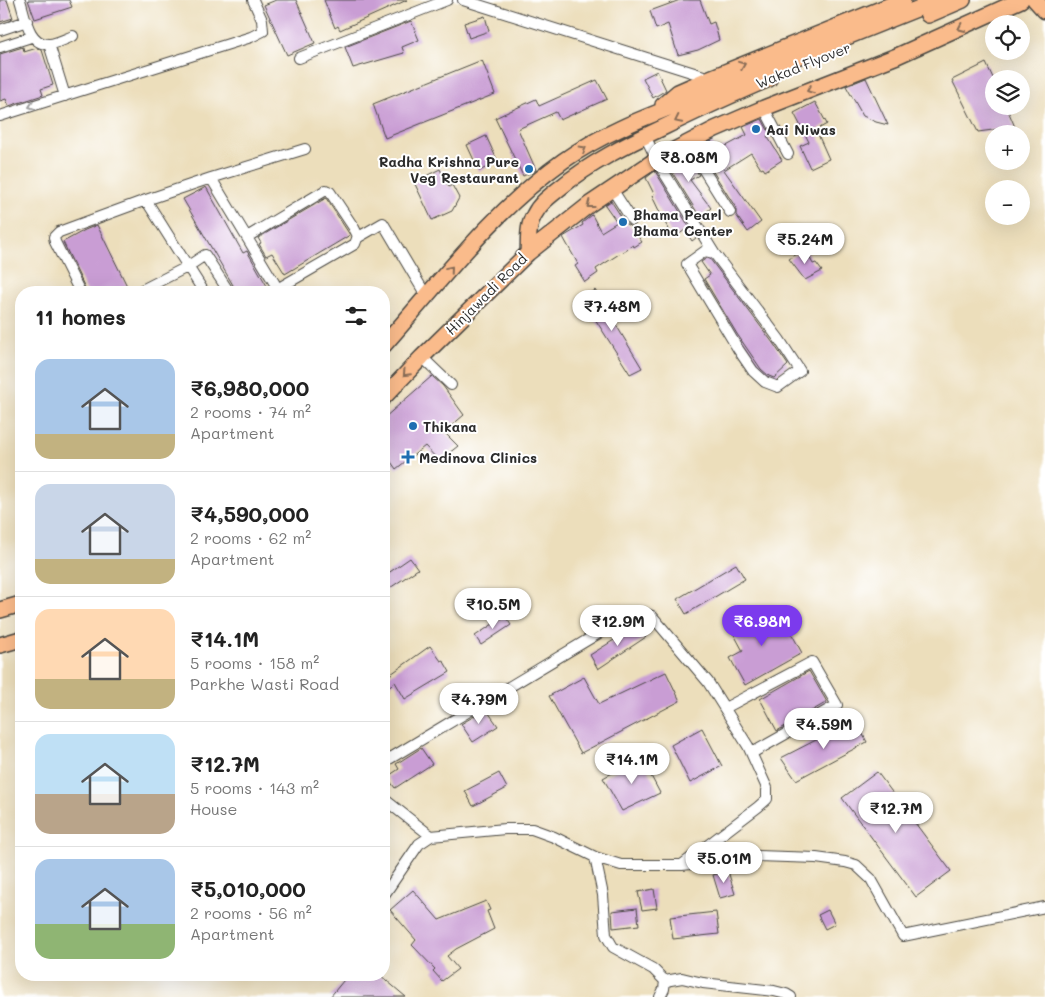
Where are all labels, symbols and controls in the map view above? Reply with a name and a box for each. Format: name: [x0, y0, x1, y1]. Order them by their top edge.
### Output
map controls: [985, 15, 1030, 225]
button: locate: [985, 15, 1030, 60]
one-way arrow: [957, 22, 966, 32]
street label: Wakad Flyover: [753, 37, 853, 93]
one-way arrow: [738, 60, 746, 70]
button: layers: [985, 70, 1030, 115]
one-way arrow: [806, 84, 815, 94]
one-way arrow: [29, 100, 37, 110]
one-way arrow: [675, 114, 684, 124]
place label: Aai Niwas: [766, 120, 836, 139]
marker: Aai Niwas: [750, 123, 762, 135]
button: +: [985, 125, 1030, 170]
pin: ₹8.08M: [648, 140, 730, 183]
one-way arrow: [578, 145, 587, 155]
text: ₹8.08M: [660, 146, 718, 167]
place label: Radha Krishna Pure Veg Restaurant: [379, 152, 519, 187]
marker: Radha Krishna Pure Veg Restaurant: [523, 163, 535, 175]
button: −: [985, 180, 1030, 225]
one-way arrow: [586, 199, 596, 208]
place label: Bhama Pearl Bhama Center: [633, 205, 733, 240]
marker: Bhama Pearl Bhama Center: [617, 216, 629, 228]
pin: ₹5.24M: [764, 222, 846, 265]
text: ₹5.24M: [777, 228, 833, 249]
street label: Hinjawadi Road: [441, 249, 531, 339]
one-way arrow: [445, 266, 453, 275]
pin: ₹7.48M: [571, 290, 653, 332]
text: ₹7.48M: [583, 295, 641, 316]
icon: filters: [342, 302, 370, 330]
text: 11 homes: [35, 303, 126, 330]
one-way arrow: [403, 367, 412, 376]
text: ₹6,980,000: [190, 374, 309, 401]
icon: home: [75, 379, 135, 439]
text: 2 rooms · 74 m²: [190, 401, 311, 422]
place label: Thikana: [423, 417, 477, 436]
marker: Thikana: [407, 420, 419, 432]
text: Apartment: [190, 422, 275, 443]
place label: Medinova Clinics: [419, 448, 537, 467]
marker: Medinova Clinics: [401, 450, 415, 464]
text: ₹4,590,000: [190, 500, 309, 527]
icon: home: [75, 504, 135, 564]
text: 2 rooms · 62 m²: [190, 527, 311, 548]
text: Apartment: [190, 548, 275, 569]
pin: ₹10.5M: [452, 588, 534, 630]
text: ₹10.5M: [465, 593, 521, 614]
pin: ₹12.9M: [577, 604, 659, 647]
pin: ₹6.98M: [721, 604, 803, 647]
text: ₹12.9M: [591, 610, 645, 631]
text: ₹6.98M: [733, 610, 791, 631]
text: ₹14.1M: [190, 625, 259, 652]
icon: home: [75, 629, 135, 689]
text: 5 rooms · 158 m²: [190, 652, 319, 673]
text: Parkhe Wasti Road: [190, 673, 339, 694]
pin: ₹4.79M: [438, 682, 520, 725]
text: ₹4.79M: [450, 688, 508, 709]
pin: ₹4.59M: [783, 708, 865, 750]
text: ₹4.59M: [795, 713, 853, 734]
pin: ₹14.1M: [591, 742, 673, 785]
text: ₹14.1M: [606, 748, 658, 769]
text: ₹12.7M: [190, 750, 260, 777]
icon: home: [75, 754, 135, 814]
text: 5 rooms · 143 m²: [190, 777, 319, 798]
pin: ₹12.7M: [855, 792, 937, 834]
text: ₹12.7M: [869, 797, 923, 818]
text: House: [190, 798, 237, 819]
pin: ₹5.01M: [683, 842, 765, 884]
text: ₹5.01M: [696, 847, 752, 868]
text: ₹5,010,000: [190, 875, 306, 902]
icon: home: [75, 879, 135, 939]
text: 2 rooms · 56 m²: [190, 902, 312, 923]
text: Apartment: [190, 923, 275, 944]

